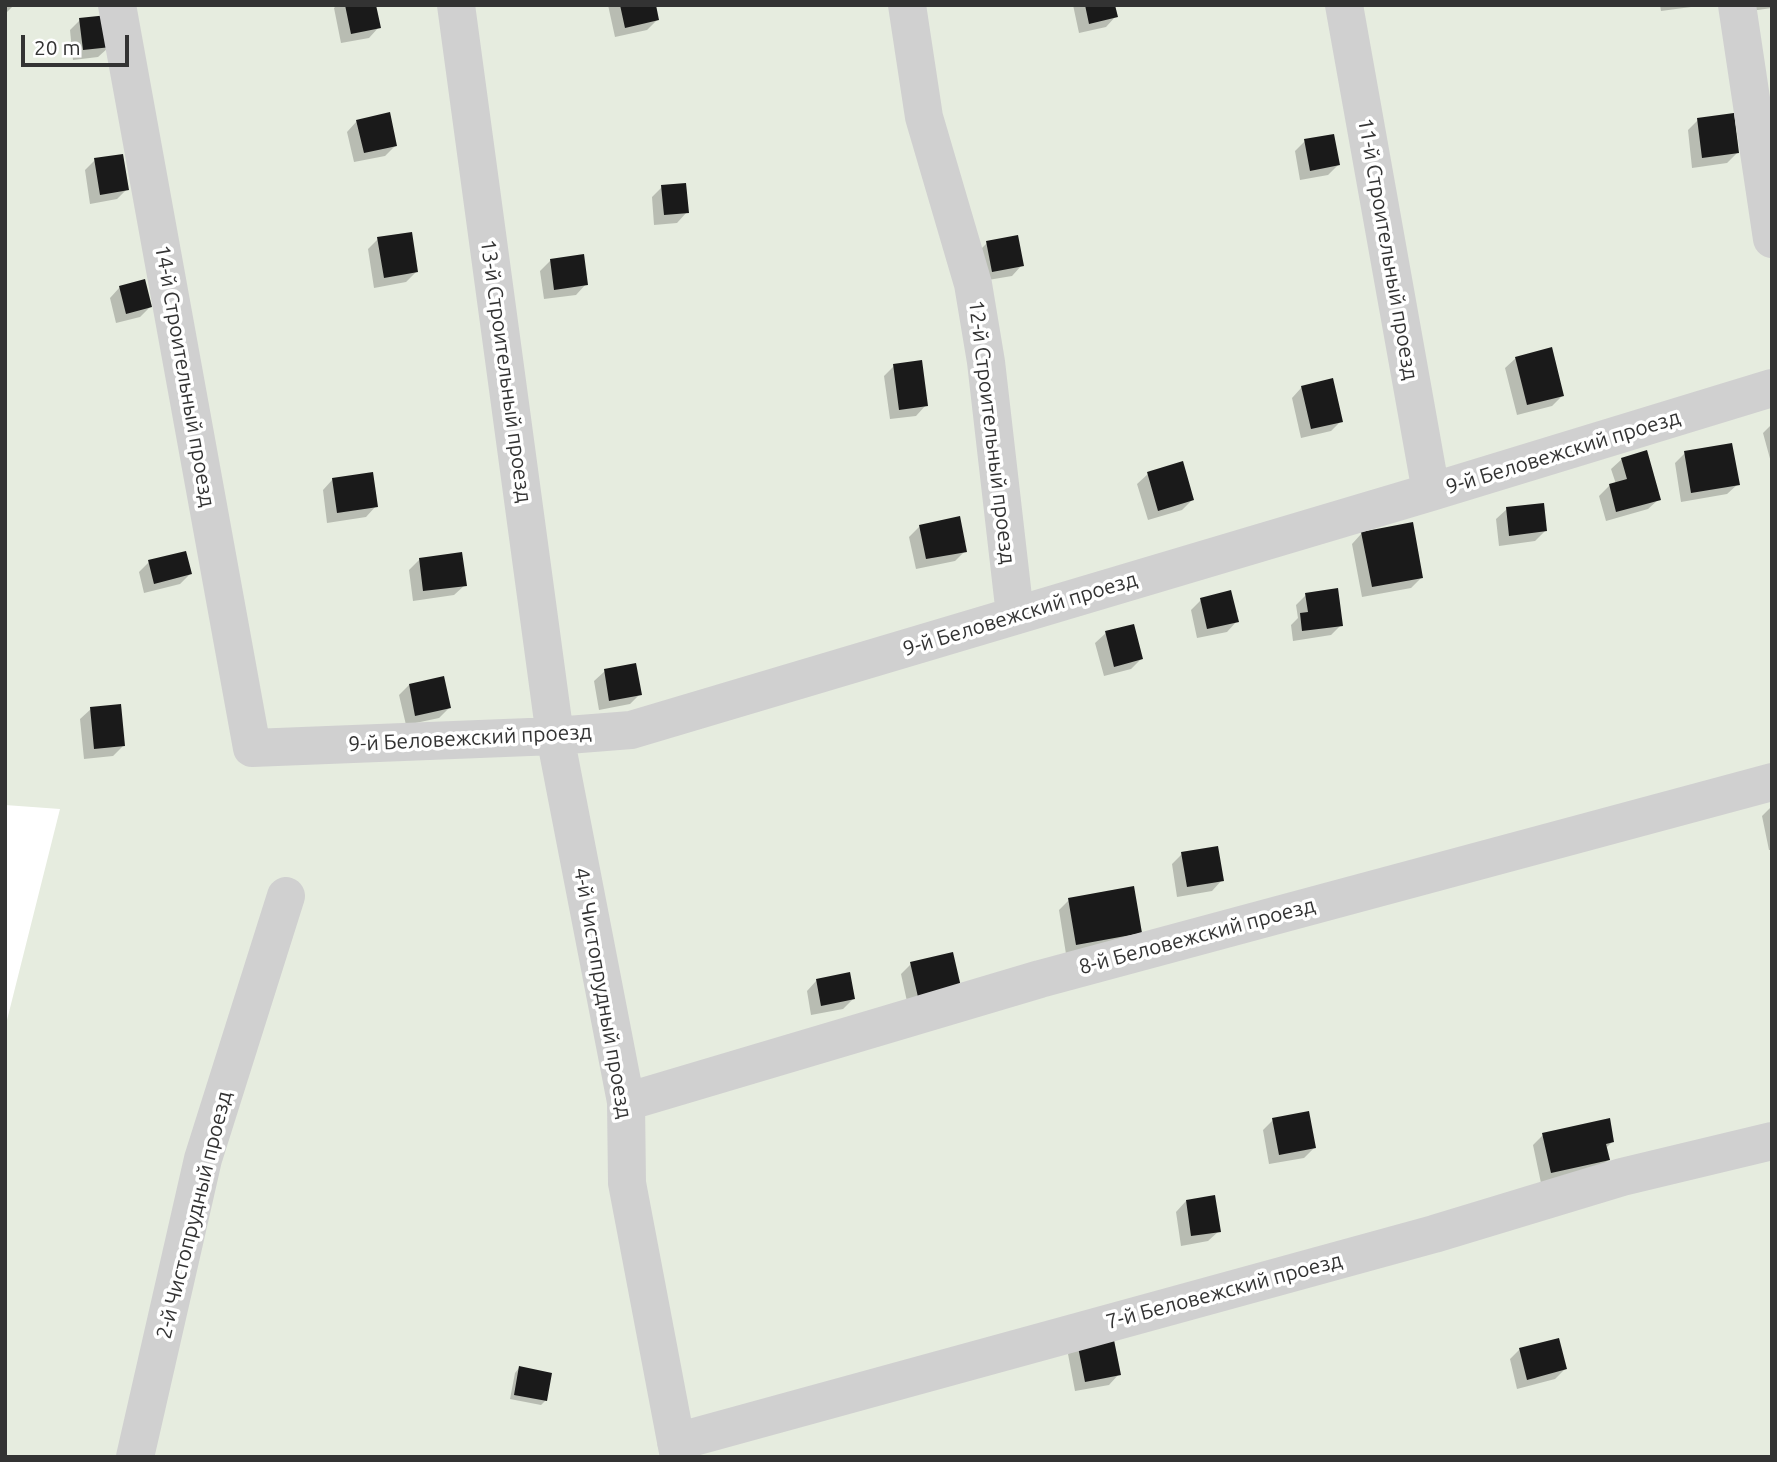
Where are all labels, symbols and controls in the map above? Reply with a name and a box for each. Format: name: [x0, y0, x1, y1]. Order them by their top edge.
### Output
scale bar: [24, 21, 133, 65]
text: 20 m: [34, 35, 81, 59]
street label: 11-й Строительный проезд: [1353, 116, 1423, 382]
street label: 13-й Строительный проезд: [475, 238, 537, 504]
street label: 14-й Строительный проезд: [150, 243, 220, 509]
street label: 12-й Строительный проезд: [963, 299, 1021, 565]
street label: 9-й Беловежский проезд: [1443, 404, 1683, 500]
street label: 9-й Беловежский проезд: [900, 566, 1140, 662]
street label: 9-й Беловежский проезд: [348, 719, 592, 757]
street label: 4-й Чистопрудный проезд: [569, 866, 637, 1120]
street label: 8-й Беловежский проезд: [1076, 892, 1318, 980]
street label: 2-й Чистопрудный проезд: [151, 1089, 237, 1341]
street label: 7-й Беловежский проезд: [1103, 1247, 1345, 1335]

